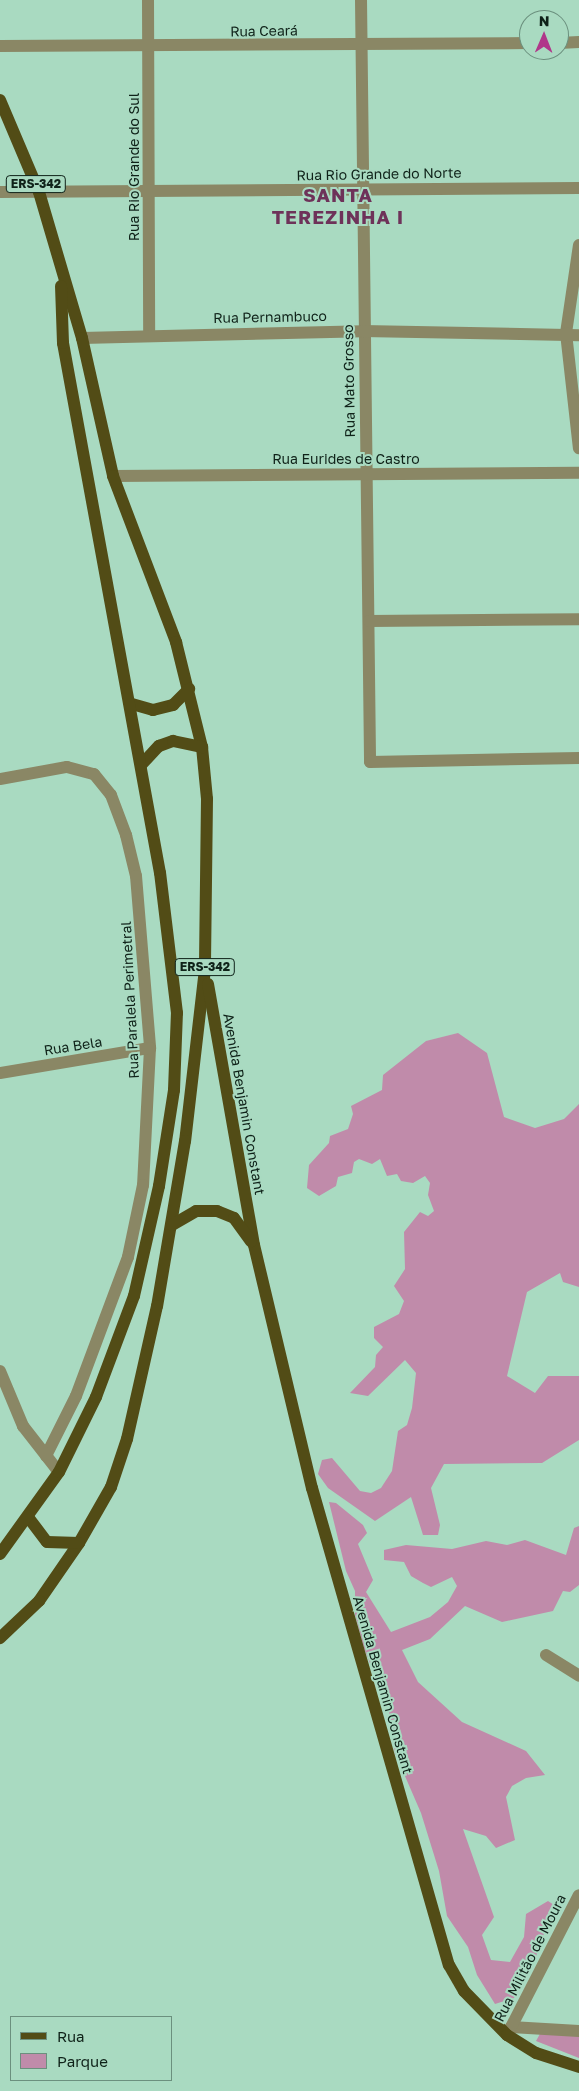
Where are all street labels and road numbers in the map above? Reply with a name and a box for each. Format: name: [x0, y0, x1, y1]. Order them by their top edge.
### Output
street label: Rua Ceará: [230, 22, 298, 40]
street label: Rua Rio Grande do Sul: [126, 93, 142, 241]
street label: Rua Rio Grande do Norte: [296, 164, 462, 184]
road number: ERS-342: [5, 174, 67, 193]
street label: Rua Pernambuco: [213, 308, 327, 326]
street label: Rua Mato Grosso: [340, 324, 358, 438]
street label: Rua Eurides de Castro: [272, 451, 420, 467]
street label: Rua Paralela Perimetral: [117, 921, 143, 1079]
road number: ERS-342: [174, 958, 236, 976]
street label: Avenida Benjamin Constant: [220, 1012, 268, 1196]
street label: Rua Bela: [43, 1033, 103, 1059]
street label: Avenida Benjamin Constant: [350, 1594, 416, 1776]
street label: Rua Militão de Moura: [491, 1891, 569, 2025]

